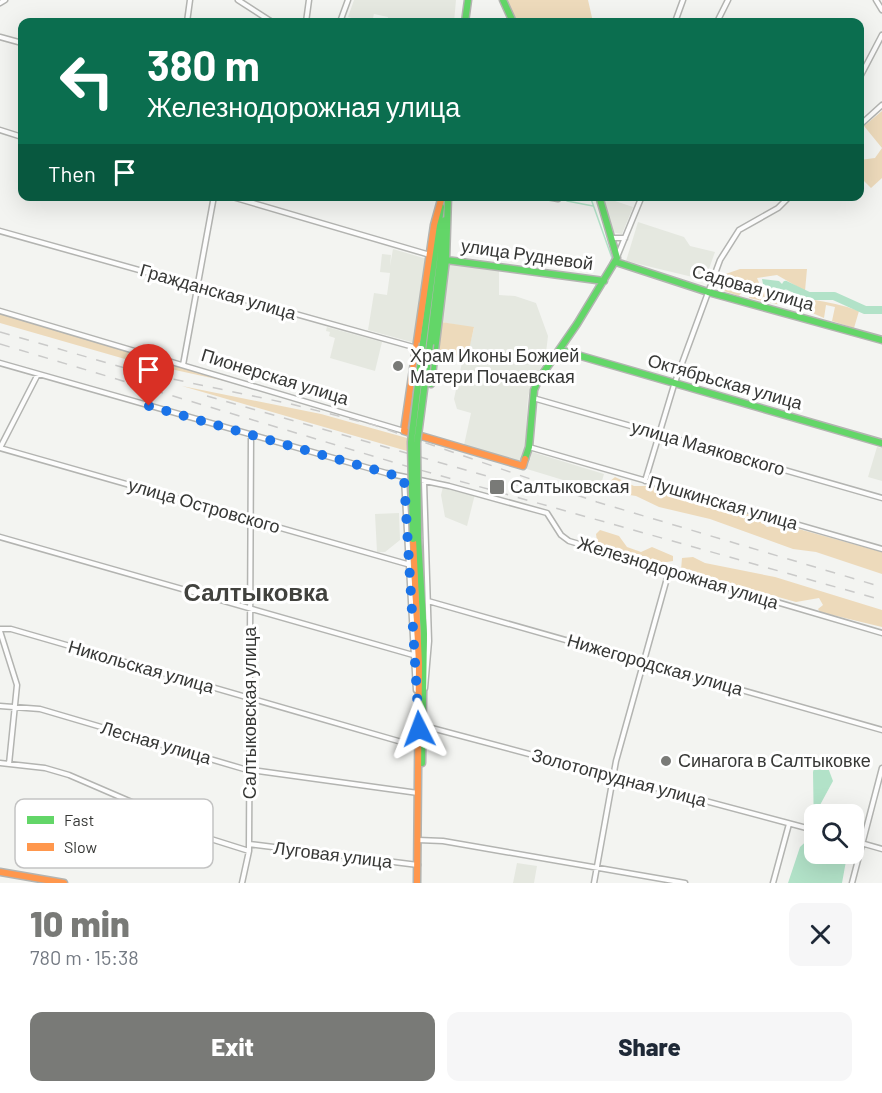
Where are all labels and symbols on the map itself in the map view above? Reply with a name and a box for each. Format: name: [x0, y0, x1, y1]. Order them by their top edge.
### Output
street label: улица Рудневой: [460, 234, 595, 274]
street label: Гражданская улица: [138, 258, 300, 324]
street label: Садовая улица: [690, 259, 818, 315]
street label: Пионерская улица: [199, 343, 353, 409]
pin: [123, 344, 174, 406]
place label: Храм Иконы Божией Матери Почаевская: [410, 344, 579, 387]
street label: Октябрьская улица: [645, 348, 806, 414]
marker: Храм Иконы Божией Матери Почаевская: [391, 359, 405, 373]
street label: улица Маяковского: [629, 415, 788, 479]
street label: Пушкинская улица: [646, 470, 801, 534]
street label: улица Островского: [126, 473, 283, 537]
place label: Салтыковская: [510, 475, 629, 497]
marker: Салтыковская: [488, 478, 506, 496]
street label: Железнодорожная улица: [575, 531, 782, 613]
district label: Салтыковка: [184, 577, 329, 606]
street label: Салтыковская улица: [238, 626, 260, 799]
street label: Нижегородская улица: [565, 628, 747, 700]
street label: Никольская улица: [66, 635, 218, 698]
position arrow: [387, 697, 451, 761]
street label: Лесная улица: [99, 716, 215, 769]
street label: Золотопрудная улица: [529, 743, 710, 811]
place label: Синагога в Салтыковке: [678, 749, 871, 771]
marker: Синагога в Салтыковке: [659, 754, 673, 768]
legend: [15, 799, 213, 868]
text: Fast: [64, 810, 94, 829]
street label: Луговая улица: [273, 836, 395, 872]
text: Slow: [64, 837, 97, 856]

